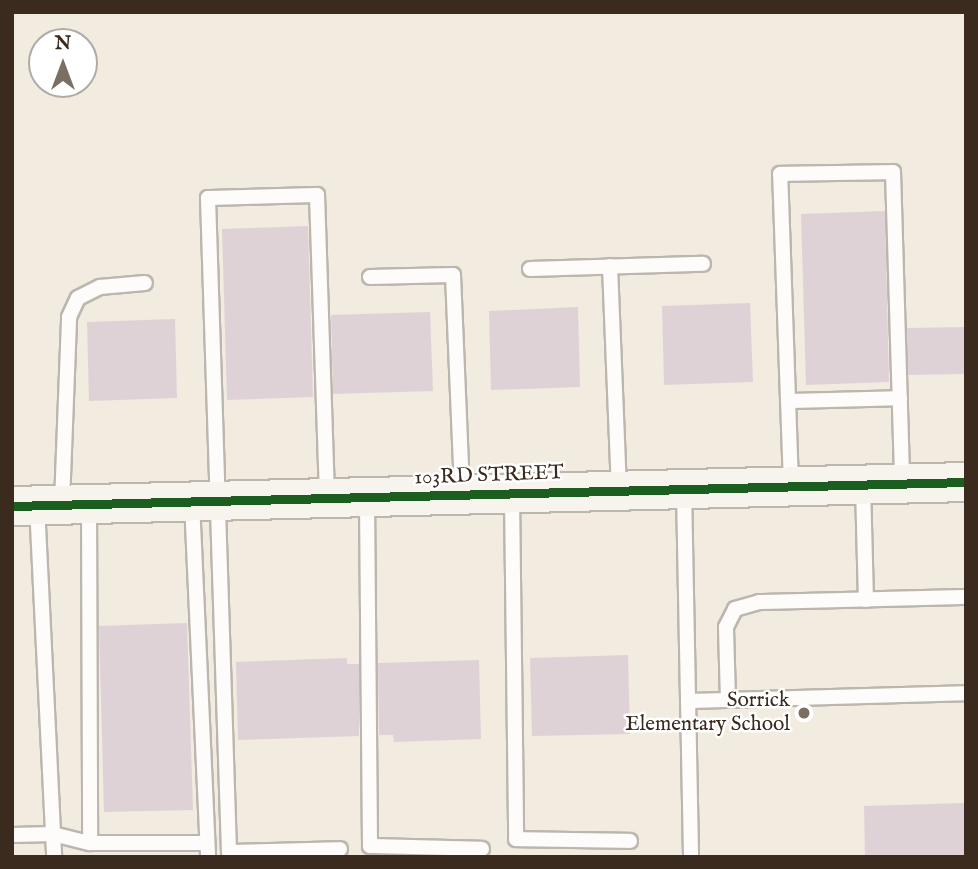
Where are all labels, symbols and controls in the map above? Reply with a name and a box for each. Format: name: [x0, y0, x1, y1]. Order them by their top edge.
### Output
north arrow: [28, 28, 98, 98]
text: N: [55, 32, 71, 56]
street label: 103RD STREET: [414, 461, 564, 491]
place label: Sorrick Elementary School: [625, 688, 790, 738]
marker: Sorrick Elementary School: [796, 705, 812, 721]

